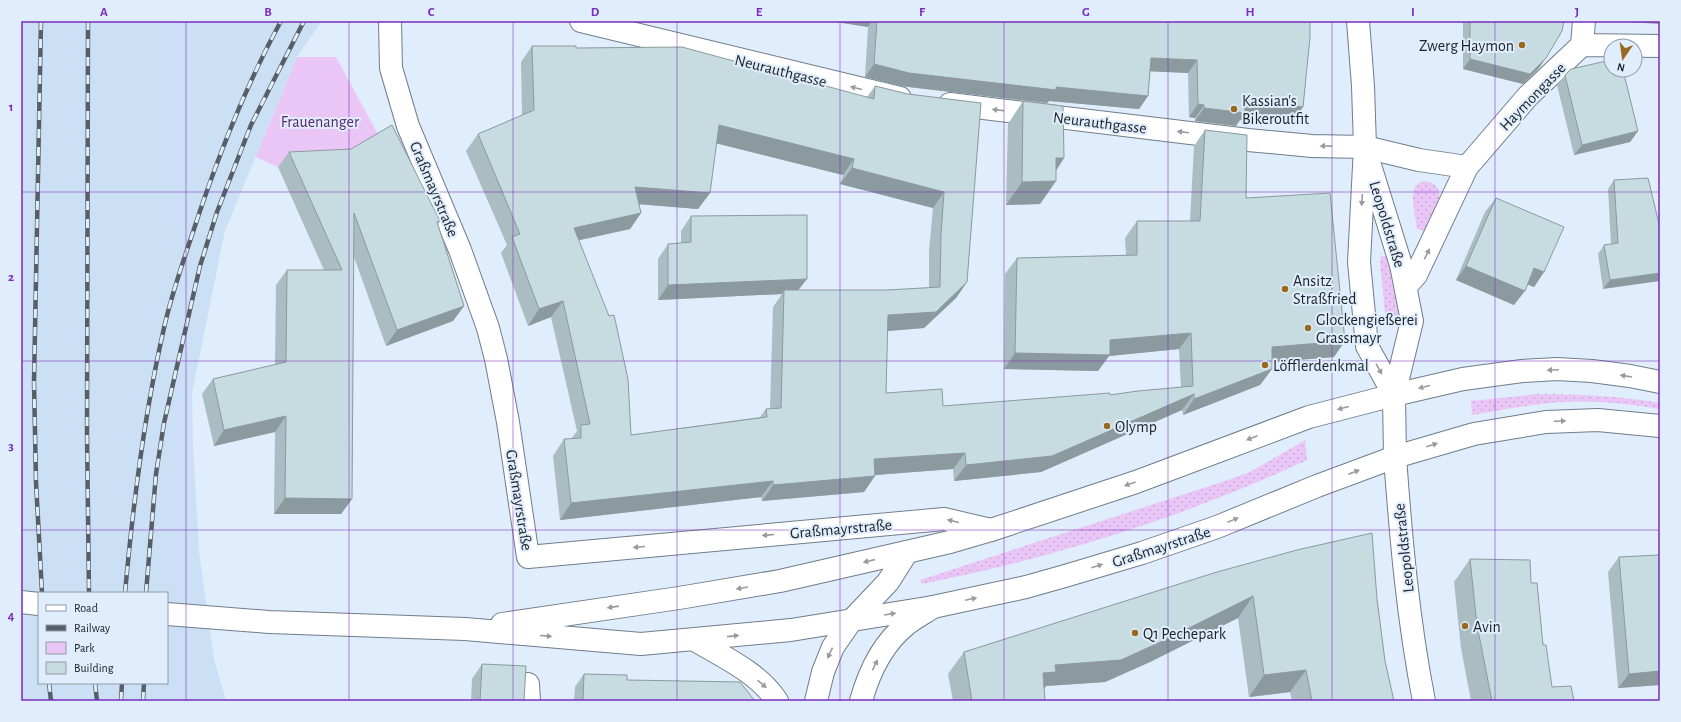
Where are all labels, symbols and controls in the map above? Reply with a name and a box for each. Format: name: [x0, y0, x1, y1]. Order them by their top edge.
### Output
text: A: [100, 6, 108, 19]
text: B: [264, 6, 272, 19]
text: C: [428, 6, 435, 19]
text: D: [591, 6, 600, 19]
text: E: [756, 6, 763, 19]
text: F: [919, 6, 926, 19]
text: G: [1082, 6, 1090, 19]
text: H: [1245, 6, 1255, 19]
text: I: [1411, 6, 1415, 19]
text: J: [1575, 6, 1579, 19]
place label: Zwerg Haymon: [1419, 38, 1514, 55]
north arrow: [1603, 38, 1643, 78]
marker: Zwerg Haymon: [1517, 40, 1527, 50]
street label: Neurauthgasse: [733, 52, 828, 90]
street label: Haymongasse: [1497, 60, 1570, 134]
text: N: [1616, 61, 1626, 73]
one-way arrow: [850, 84, 862, 90]
place label: Kassian's Bikeroutfit: [1242, 93, 1309, 127]
text: 1: [9, 101, 13, 114]
marker: Kassian's Bikeroutfit: [1229, 104, 1239, 114]
one-way arrow: [992, 107, 1004, 113]
street label: Neurauthgasse: [1052, 109, 1148, 137]
park label: Frauenanger: [281, 114, 360, 130]
one-way arrow: [1176, 129, 1189, 135]
street label: Graßmayrstraße: [406, 139, 461, 240]
one-way arrow: [1320, 143, 1332, 150]
street label: Leopoldstraße: [1366, 179, 1408, 269]
one-way arrow: [1359, 194, 1365, 207]
one-way arrow: [1424, 248, 1430, 260]
text: 2: [8, 271, 14, 284]
place label: Ansitz Straßfried: [1293, 273, 1356, 307]
marker: Ansitz Straßfried: [1280, 284, 1290, 294]
place label: Glockengießerei Grassmayr: [1316, 312, 1418, 347]
marker: Glockengießerei Grassmayr: [1303, 323, 1313, 333]
place label: Löfflerdenkmal: [1273, 358, 1369, 374]
marker: Löfflerdenkmal: [1260, 360, 1270, 370]
one-way arrow: [1376, 363, 1383, 374]
one-way arrow: [1546, 367, 1559, 373]
one-way arrow: [1620, 373, 1632, 379]
one-way arrow: [1418, 385, 1430, 391]
one-way arrow: [1337, 405, 1349, 411]
one-way arrow: [1554, 418, 1567, 424]
place label: Olymp: [1115, 419, 1157, 436]
marker: Olymp: [1102, 421, 1112, 431]
one-way arrow: [1245, 436, 1257, 442]
text: 3: [8, 440, 14, 453]
one-way arrow: [1427, 442, 1439, 448]
street label: Graßmayrstraße: [502, 448, 535, 552]
one-way arrow: [1348, 469, 1360, 475]
one-way arrow: [1124, 481, 1136, 487]
street label: Leopoldstraße: [1391, 503, 1417, 593]
street label: Graßmayrstraße: [789, 517, 893, 542]
one-way arrow: [1228, 517, 1240, 523]
one-way arrow: [947, 518, 960, 524]
street label: Graßmayrstraße: [1110, 524, 1213, 571]
one-way arrow: [762, 531, 774, 538]
one-way arrow: [633, 544, 645, 550]
one-way arrow: [863, 558, 875, 564]
one-way arrow: [1091, 563, 1103, 569]
one-way arrow: [736, 585, 748, 591]
legend: [38, 592, 168, 684]
one-way arrow: [965, 596, 977, 602]
text: Road: [74, 602, 98, 614]
one-way arrow: [607, 604, 619, 610]
text: 4: [8, 610, 15, 623]
one-way arrow: [883, 611, 896, 617]
place label: Avin: [1473, 619, 1501, 635]
marker: Avin: [1460, 621, 1470, 631]
text: Railway: [74, 622, 110, 635]
place label: Q1 Pechepark: [1143, 626, 1227, 643]
marker: Q1 Pechepark: [1130, 628, 1140, 638]
one-way arrow: [540, 632, 552, 639]
one-way arrow: [727, 633, 739, 639]
text: Park: [74, 642, 95, 654]
one-way arrow: [827, 648, 833, 659]
one-way arrow: [872, 659, 878, 670]
text: Building: [74, 662, 114, 674]
one-way arrow: [757, 679, 768, 688]

